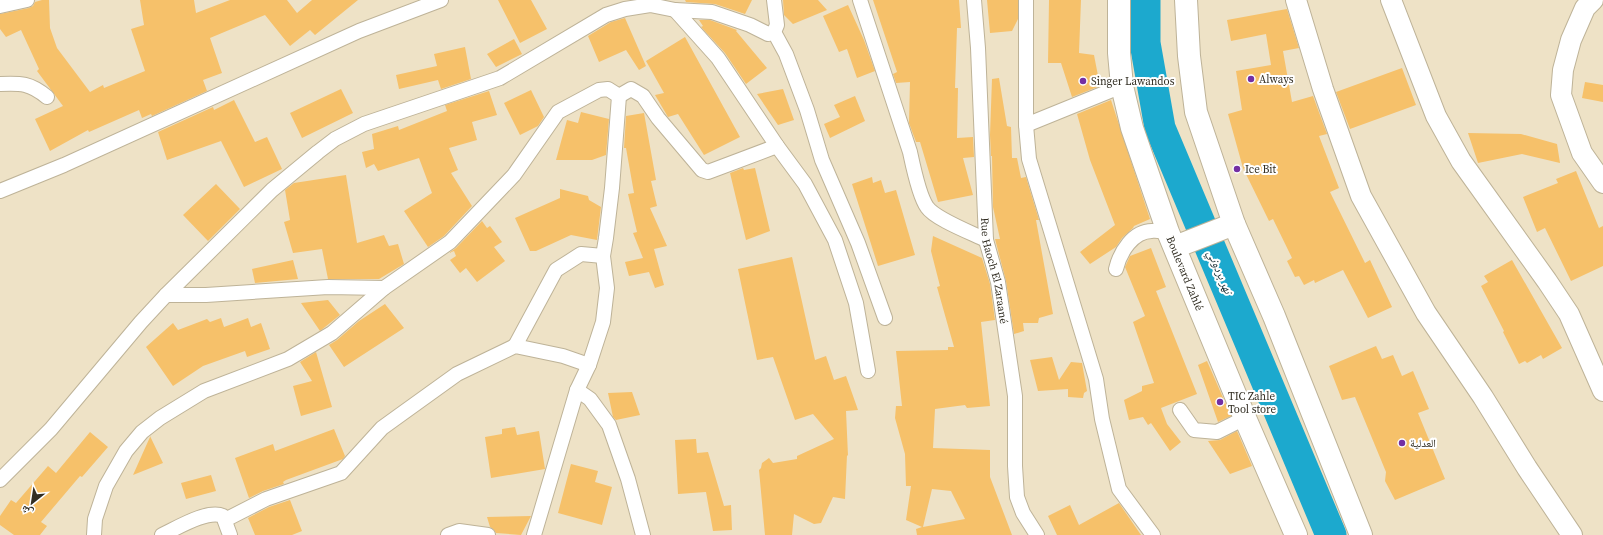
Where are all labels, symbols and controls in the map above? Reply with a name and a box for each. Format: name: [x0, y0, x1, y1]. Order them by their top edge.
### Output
place label: Always: [1259, 72, 1294, 87]
place label: Singer Lawandos: [1091, 74, 1175, 89]
marker: Always: [1246, 74, 1256, 84]
marker: Singer Lawandos: [1078, 76, 1088, 86]
place label: Ice Bit: [1245, 162, 1277, 177]
marker: Ice Bit: [1232, 164, 1242, 174]
street label: Rue Haoch El Zaraané: [978, 217, 1012, 325]
street label: Boulevard Zahlé: [1163, 234, 1207, 313]
water label: نهر بردوني: [1202, 248, 1237, 299]
place label: TIC Zahle Tool store: [1228, 389, 1277, 417]
marker: TIC Zahle Tool store: [1215, 397, 1225, 407]
place label: العدلية: [1410, 436, 1436, 451]
marker: العدلية: [1397, 438, 1407, 448]
north arrow: [12, 483, 52, 523]
text: ش: [18, 502, 36, 521]

